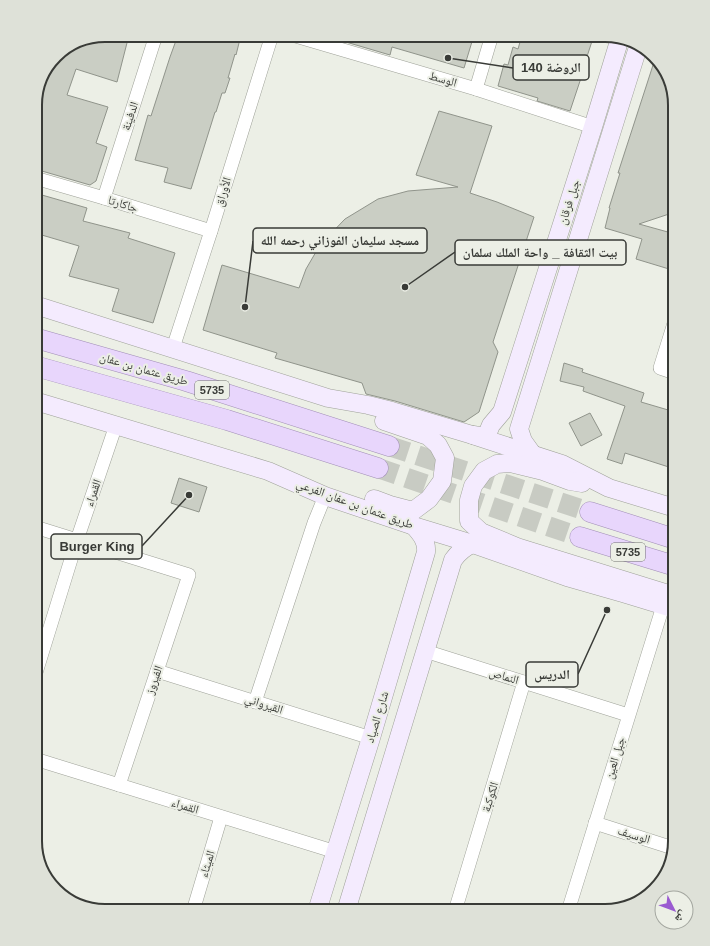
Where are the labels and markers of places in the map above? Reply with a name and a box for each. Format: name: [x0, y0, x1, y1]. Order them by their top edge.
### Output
callout: الروضة 140: [513, 55, 589, 80]
callout: مسجد سليمان الفوزاني رحمه الله: [253, 228, 427, 253]
callout: بيت الثقافة _ واحة الملك سلمان: [455, 240, 626, 265]
callout: Burger King: [51, 534, 142, 559]
callout: الدريس: [526, 662, 578, 687]

